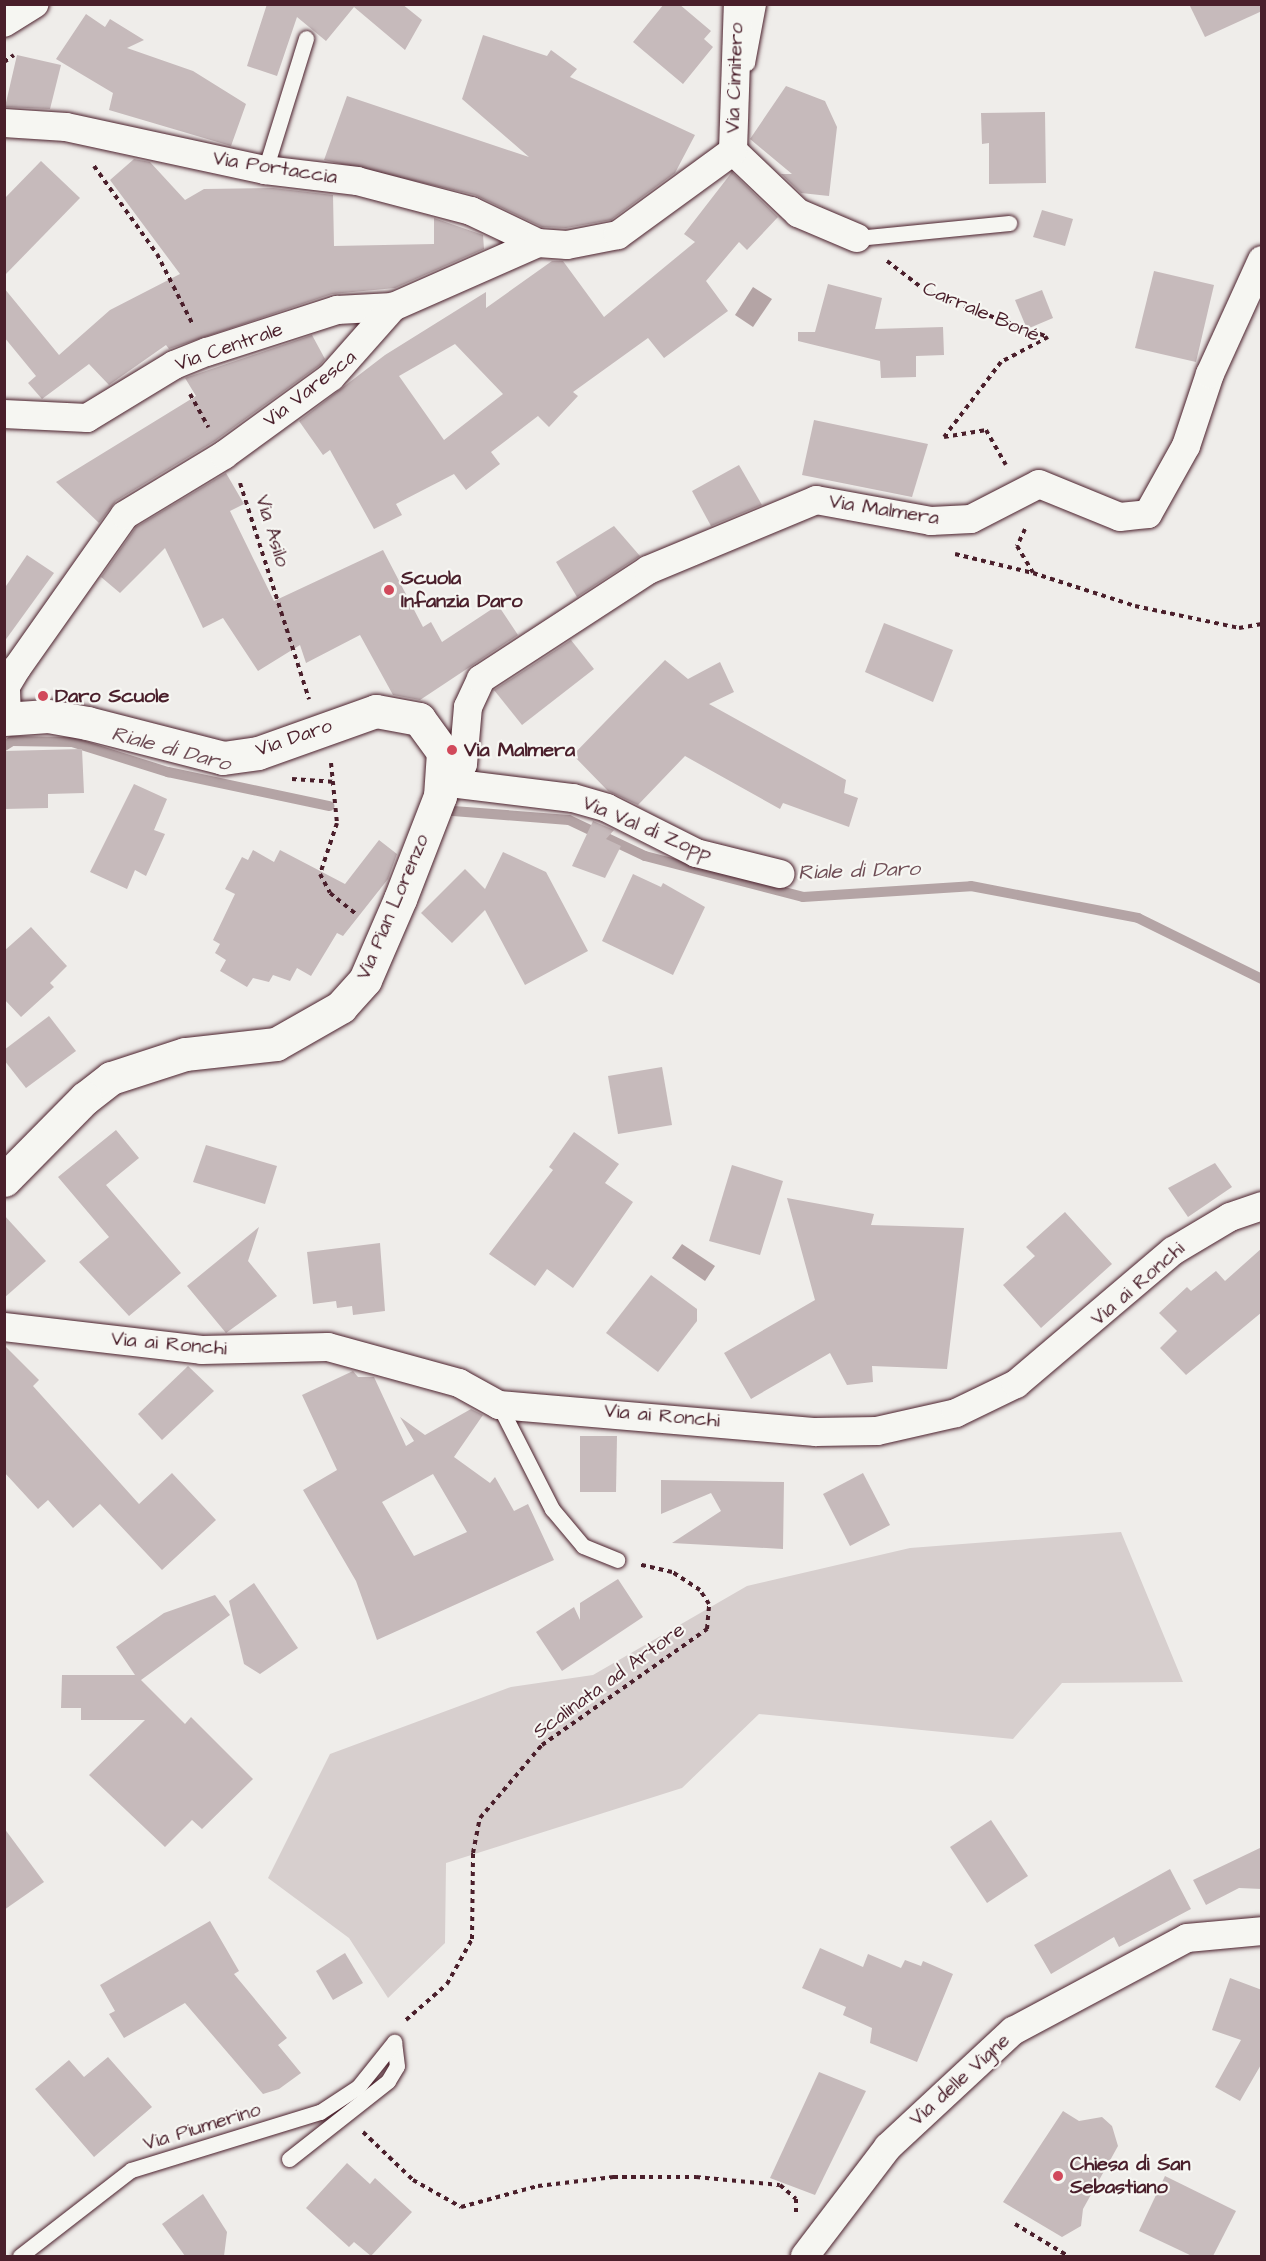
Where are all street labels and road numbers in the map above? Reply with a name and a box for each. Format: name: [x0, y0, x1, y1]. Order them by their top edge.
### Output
street label: Via Cimitero: [721, 22, 749, 134]
street label: Via Portaccia: [211, 146, 339, 190]
street label: Carrale Boné: [919, 277, 1043, 347]
street label: Via Centrale: [172, 317, 286, 377]
street label: Via Varesca: [259, 345, 361, 433]
street label: Via Malmera: [827, 489, 941, 531]
street label: Via Asilo: [250, 492, 294, 570]
street label: Via Daro: [253, 714, 335, 762]
street label: Via Val di Zopp: [579, 791, 715, 867]
street label: Via Pian Lorenzo: [352, 831, 434, 983]
street label: Via ai Ronchi: [1086, 1237, 1190, 1331]
street label: Via ai Ronchi: [110, 1327, 228, 1361]
street label: Via ai Ronchi: [603, 1399, 721, 1433]
street label: Scalinata ad Artore: [528, 1618, 690, 1744]
street label: Via delle Vigne: [905, 2029, 1015, 2131]
street label: Via Piumerino: [140, 2098, 264, 2156]

